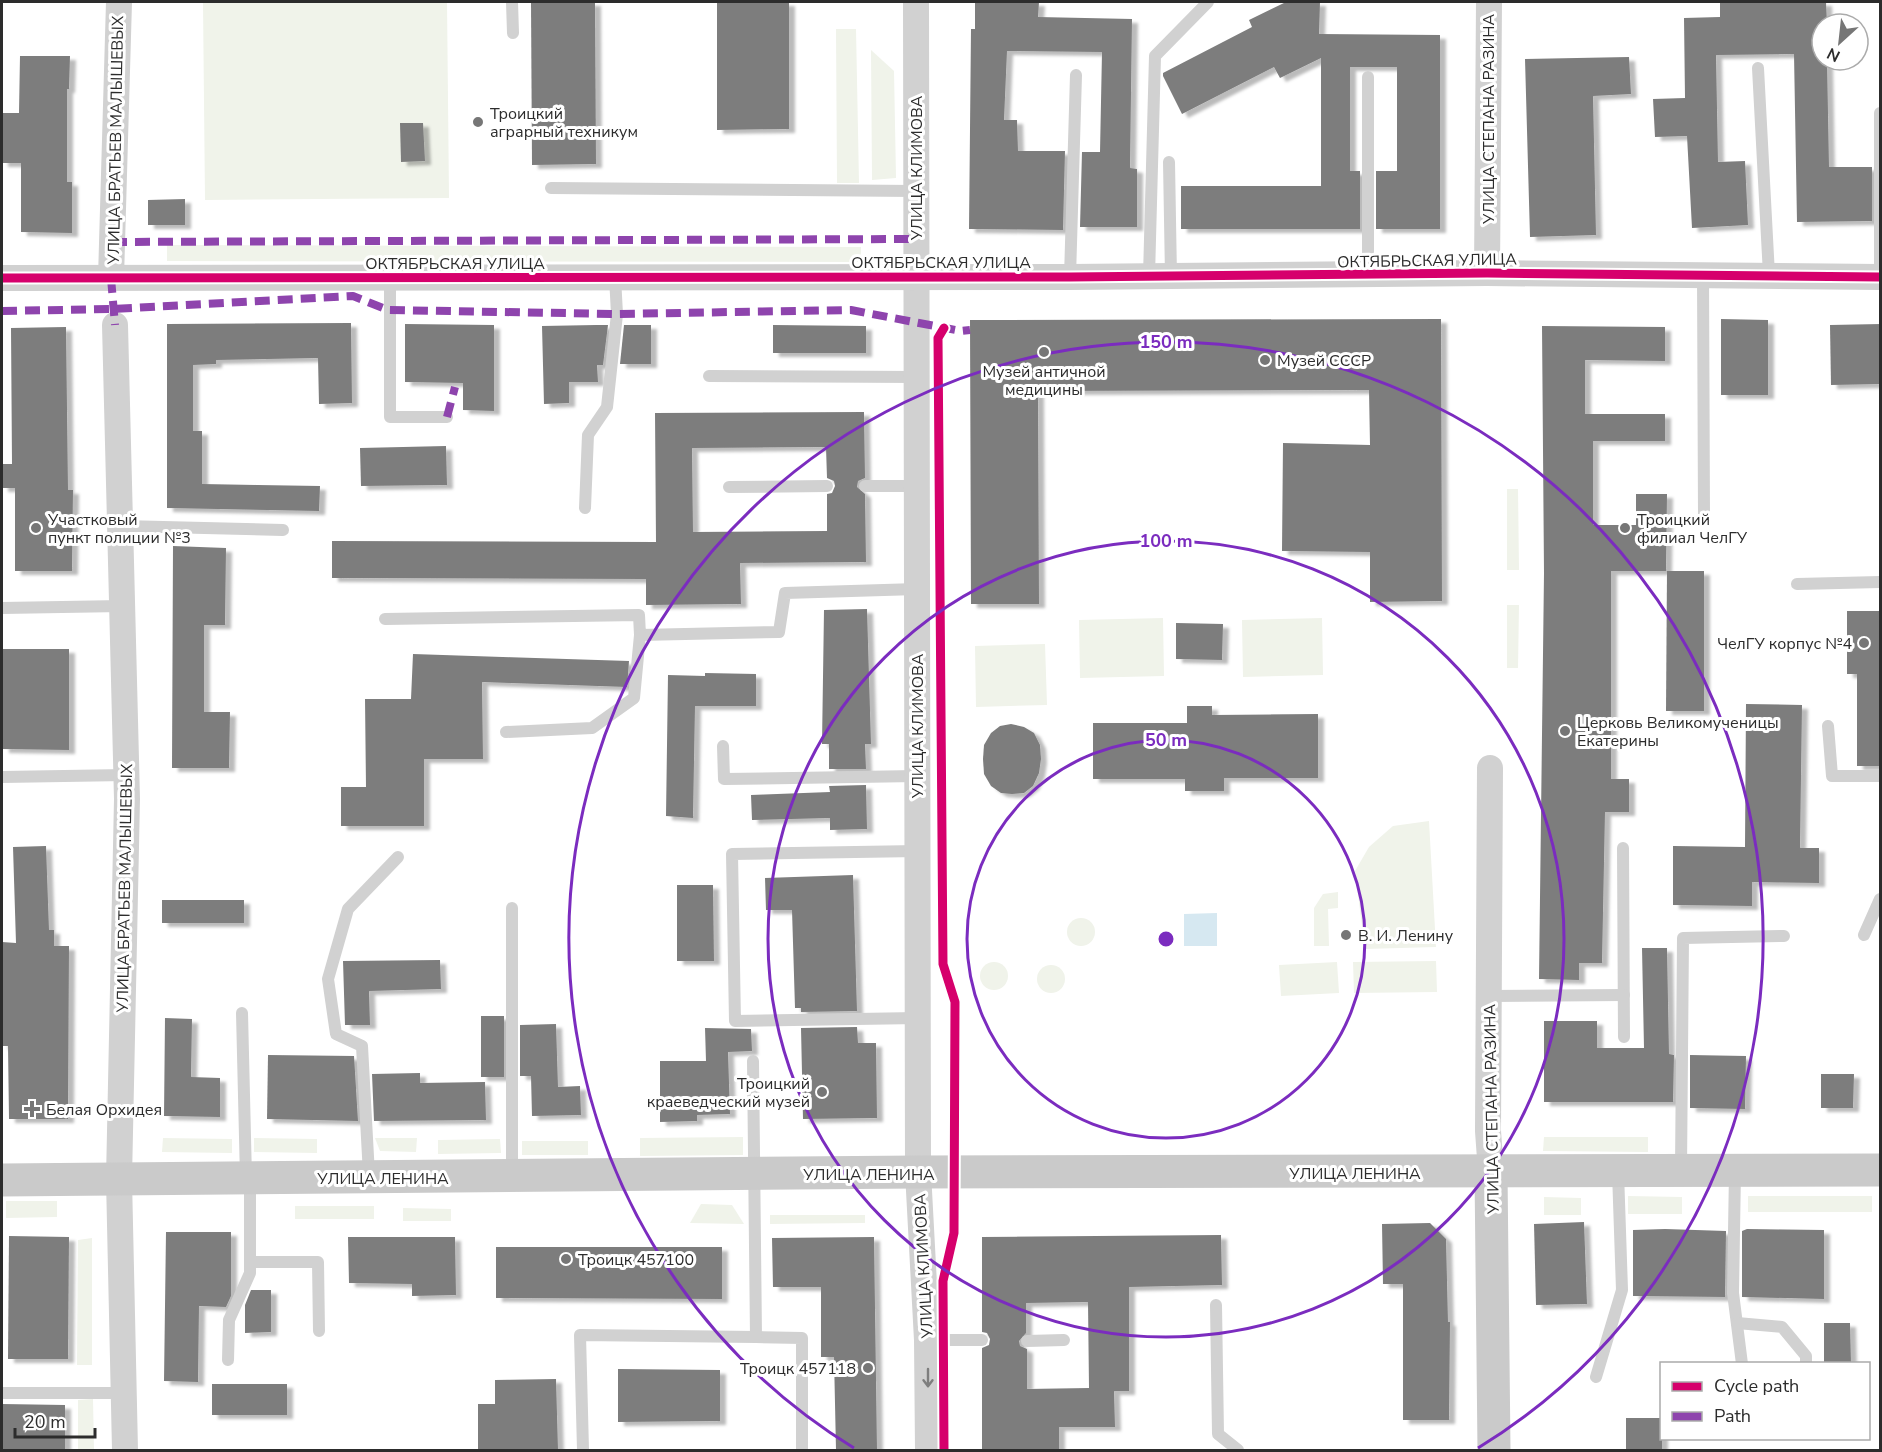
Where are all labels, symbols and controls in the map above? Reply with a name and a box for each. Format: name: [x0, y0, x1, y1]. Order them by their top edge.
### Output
north arrow: [1810, 12, 1870, 72]
street label: УЛИЦА СТЕПАНА РАЗИНА: [1478, 14, 1500, 225]
street label: УЛИЦА БРАТЬЕВ МАЛЫШЕВЫХ: [103, 15, 129, 266]
text: N: [1823, 42, 1844, 67]
street label: УЛИЦА КЛИМОВА: [906, 95, 928, 241]
place label: Троицкий аграрный техникум: [490, 103, 638, 143]
marker: Троицкий аграрный техникум: [471, 115, 485, 129]
street label: ОКТЯБРЬСКАЯ УЛИЦА: [1337, 248, 1517, 274]
street label: ОКТЯБРЬСКАЯ УЛИЦА: [851, 252, 1031, 274]
street label: ОКТЯБРЬСКАЯ УЛИЦА: [365, 253, 545, 275]
text: 150 m: [1139, 330, 1193, 354]
marker: Музей античной медицины: [1037, 345, 1051, 359]
place label: Музей СССР: [1277, 350, 1371, 372]
marker: Музей СССР: [1258, 353, 1272, 367]
place label: Музей античной медицины: [982, 361, 1106, 401]
place label: Участковый пункт полиции №3: [47, 509, 191, 549]
place label: Троицкий филиал ЧелГУ: [1637, 509, 1748, 549]
marker: Участковый пункт полиции №3: [29, 521, 43, 535]
marker: Троицкий филиал ЧелГУ: [1618, 521, 1632, 535]
text: 100 m: [1139, 529, 1193, 553]
place label: ЧелГУ корпус №4: [1717, 633, 1852, 655]
marker: ЧелГУ корпус №4: [1857, 636, 1871, 650]
street label: УЛИЦА КЛИМОВА: [907, 653, 929, 799]
place label: Церковь Великомученицы Екатерины: [1577, 712, 1779, 752]
marker: Церковь Великомученицы Екатерины: [1558, 724, 1572, 738]
text: 50 m: [1145, 728, 1187, 752]
street label: УЛИЦА БРАТЬЕВ МАЛЫШЕВЫХ: [112, 763, 138, 1014]
place label: В. И. Ленину: [1358, 925, 1454, 947]
marker: В. И. Ленину: [1339, 928, 1353, 942]
centre of rings: [1156, 929, 1176, 949]
street label: УЛИЦА СТЕПАНА РАЗИНА: [1479, 1003, 1505, 1215]
place label: Троицкий краеведческий музей: [647, 1073, 810, 1113]
marker: Троицкий краеведческий музей: [815, 1085, 829, 1099]
place label: Белая Орхидея: [46, 1099, 162, 1121]
marker: Белая Орхидея: [23, 1100, 41, 1118]
street label: УЛИЦА ЛЕНИНА: [1288, 1163, 1421, 1185]
street label: УЛИЦА ЛЕНИНА: [802, 1164, 935, 1186]
street label: УЛИЦА ЛЕНИНА: [316, 1168, 449, 1190]
street label: УЛИЦА КЛИМОВА: [909, 1193, 939, 1340]
place label: Троицк 457100: [578, 1249, 694, 1271]
marker: Троицк 457100: [559, 1252, 573, 1266]
place label: Троицк 457118: [740, 1358, 856, 1380]
marker: Троицк 457118: [861, 1361, 875, 1375]
legend: [1660, 1362, 1870, 1440]
one-way arrow: [922, 1367, 933, 1387]
text: Cycle path: [1714, 1374, 1799, 1398]
scale bar: [15, 1401, 94, 1439]
text: Path: [1714, 1404, 1751, 1428]
text: 20 m: [24, 1410, 66, 1434]

